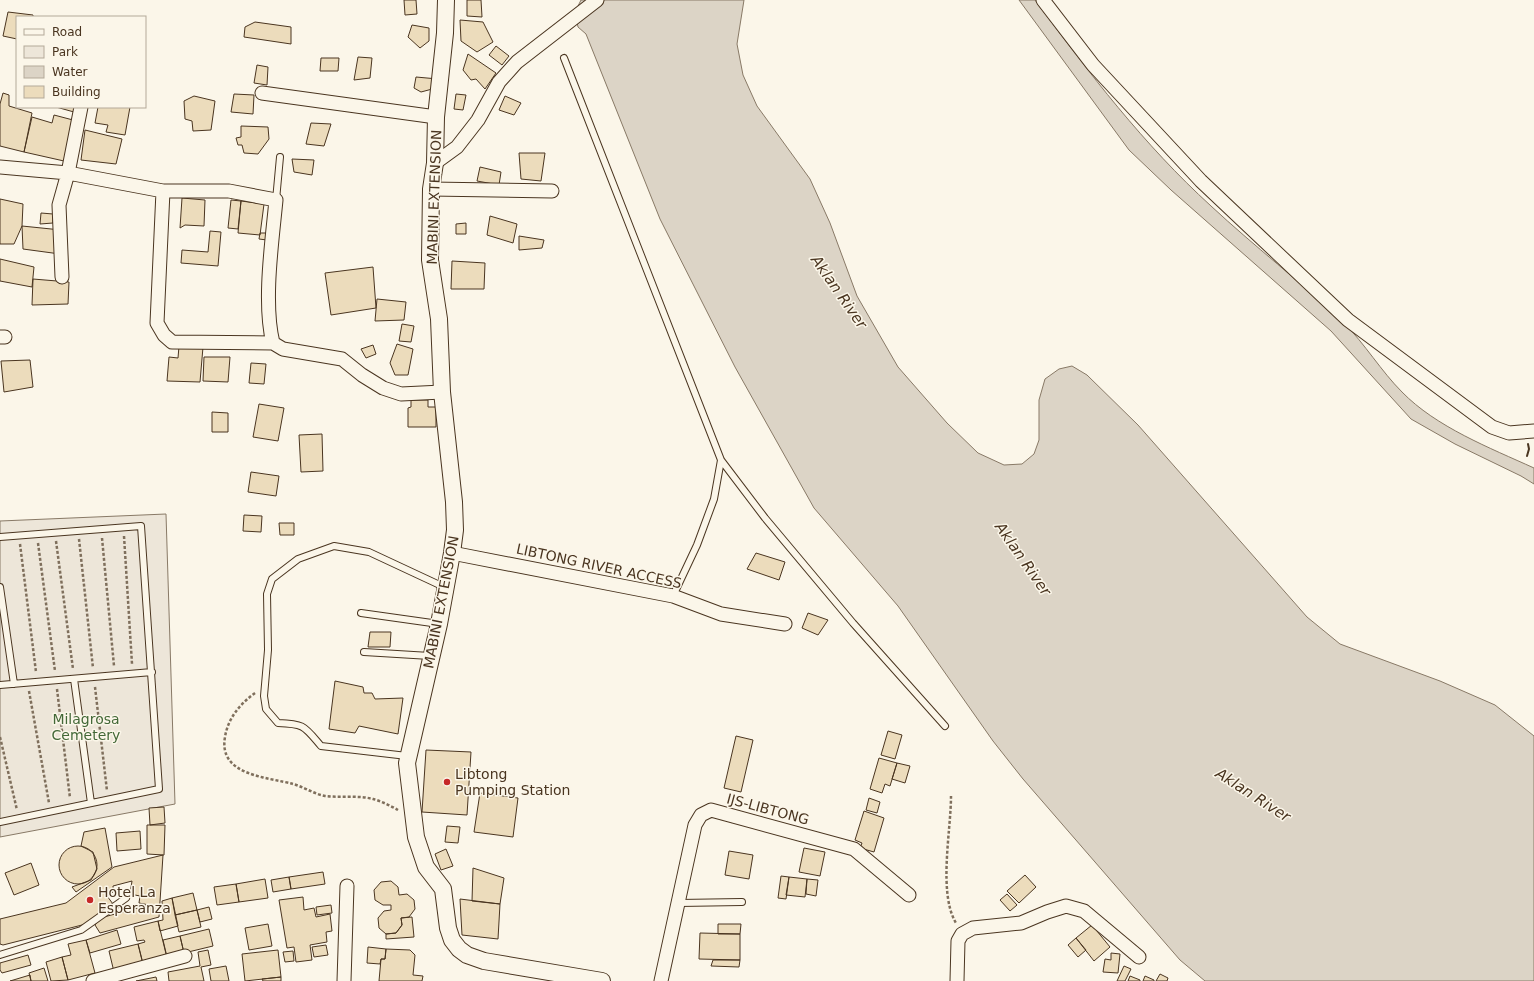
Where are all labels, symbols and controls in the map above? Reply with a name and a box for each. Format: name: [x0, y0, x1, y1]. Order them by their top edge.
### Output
legend: [16, 16, 146, 108]
text: Road: [52, 25, 82, 39]
text: Park: [52, 45, 78, 59]
text: Water: [52, 65, 88, 79]
text: Building: [52, 85, 101, 99]
street label: MABINI EXTENSION: [424, 129, 444, 265]
water label: Aklan River: [807, 251, 871, 333]
water label: Aklan River: [991, 518, 1055, 600]
street label: MABINI EXTENSION: [420, 534, 462, 670]
street label: LIBTONG RIVER ACCESS: [515, 541, 683, 591]
park label: Milagrosa Cemetery: [52, 711, 120, 743]
water label: Aklan River: [1211, 764, 1294, 826]
place label: Libtong Pumping Station: [455, 766, 570, 798]
marker: Libtong Pumping Station: [442, 777, 452, 787]
street label: IJS-LIBTONG: [725, 790, 811, 828]
place label: Hotel La Esperanza: [98, 884, 171, 916]
marker: Hotel La Esperanza: [85, 895, 95, 905]

